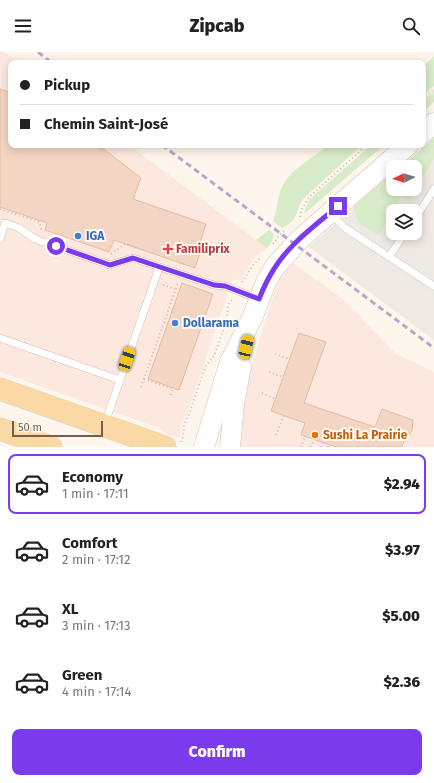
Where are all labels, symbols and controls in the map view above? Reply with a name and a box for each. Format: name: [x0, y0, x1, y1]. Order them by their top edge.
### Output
icon: menu: [12, 15, 34, 37]
text: Zipcab: [190, 15, 244, 37]
icon: search: [400, 15, 422, 37]
text: Pickup: [44, 76, 90, 94]
text: Chemin Saint-José: [44, 115, 168, 133]
north arrow: [386, 160, 422, 196]
map controls: [386, 160, 422, 240]
route end: [329, 197, 347, 215]
button: layers: [386, 204, 422, 240]
place label: IGA: [86, 229, 105, 243]
marker: IGA: [73, 231, 83, 241]
route start: [47, 237, 65, 255]
place label: Familiprix: [176, 242, 231, 256]
marker: Familiprix: [163, 244, 173, 254]
place label: Dollarama: [183, 316, 240, 330]
marker: Dollarama: [170, 318, 180, 328]
car: [237, 334, 255, 360]
car: [117, 346, 137, 372]
scale bar: [12, 419, 103, 438]
text: 50 m: [18, 421, 42, 434]
place label: Sushi La Prairie: [323, 428, 408, 442]
marker: Sushi La Prairie: [310, 430, 320, 440]
icon: car: [14, 466, 50, 502]
text: Economy: [62, 468, 123, 486]
text: $2.94: [384, 475, 420, 493]
text: 1 min · 17:11: [62, 486, 129, 501]
icon: car: [14, 532, 50, 568]
text: Comfort: [62, 534, 118, 552]
text: $3.97: [385, 541, 420, 559]
text: 2 min · 17:12: [62, 552, 130, 567]
icon: car: [14, 598, 50, 634]
text: XL: [62, 600, 78, 618]
text: $5.00: [382, 607, 420, 625]
text: 3 min · 17:13: [62, 618, 130, 633]
icon: car: [14, 664, 50, 700]
text: Green: [62, 666, 102, 684]
text: $2.36: [384, 673, 420, 691]
text: 4 min · 17:14: [62, 684, 131, 699]
button: Confirm: [12, 729, 422, 775]

